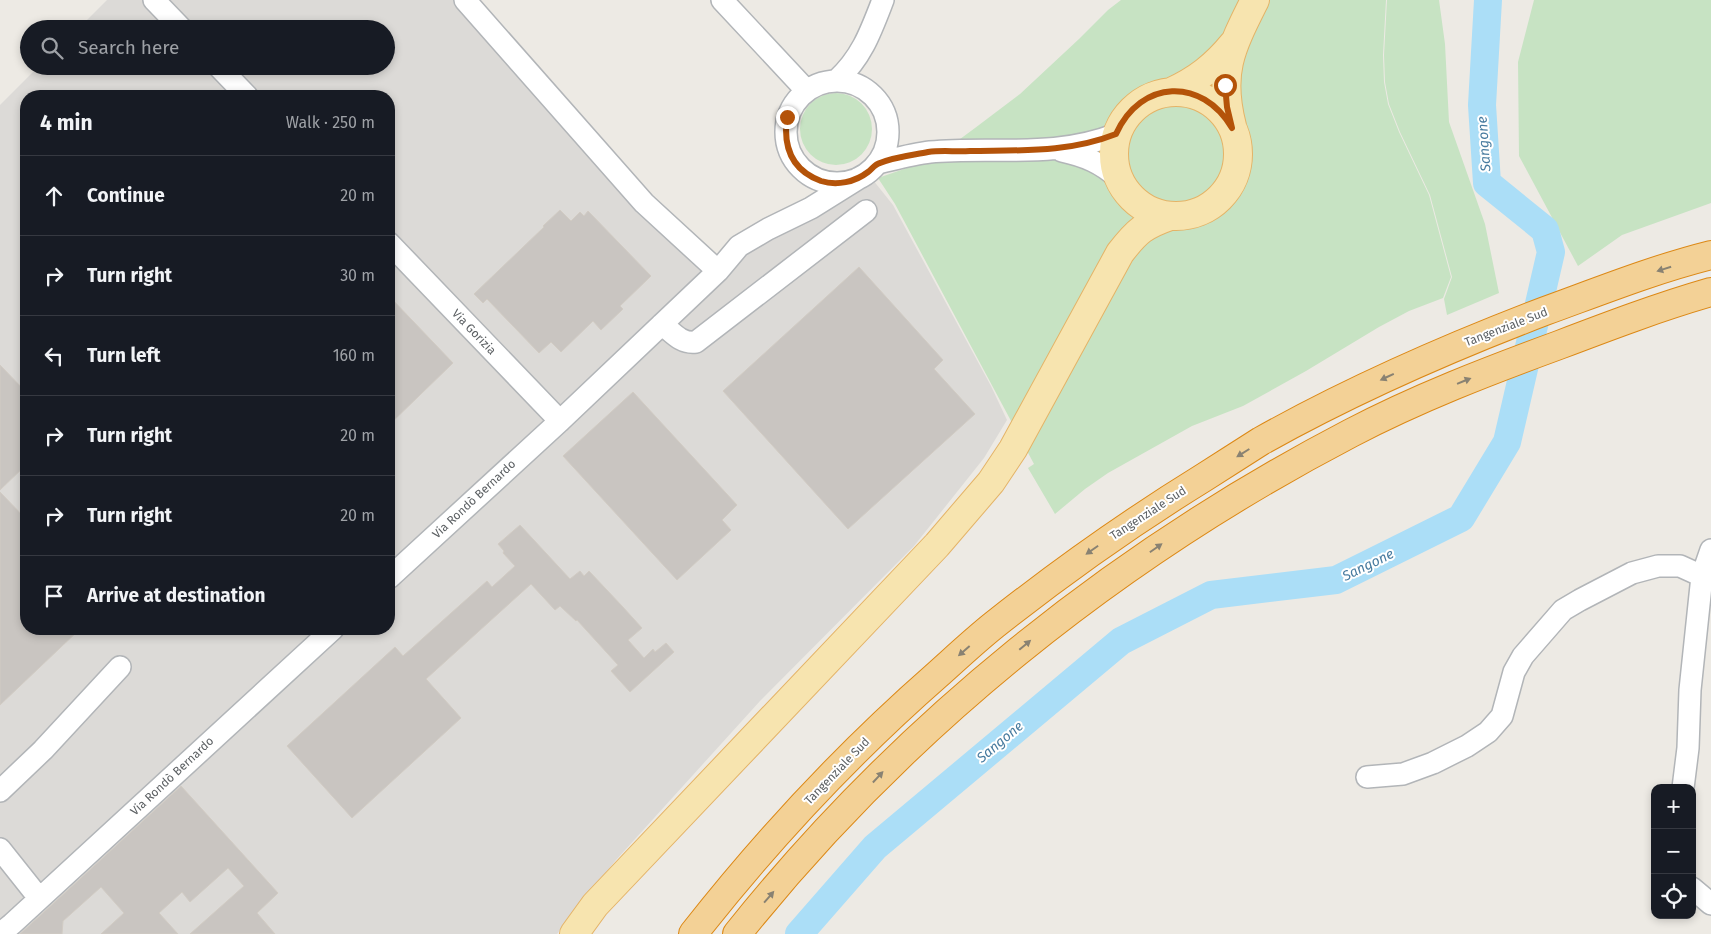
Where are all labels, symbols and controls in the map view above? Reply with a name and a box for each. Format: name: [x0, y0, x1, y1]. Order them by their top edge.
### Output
search box: [20, 20, 395, 75]
icon: search: [38, 34, 66, 62]
text: Search here: [78, 36, 179, 59]
route start: [1214, 74, 1237, 97]
route end: [776, 106, 799, 129]
text: 4 min: [40, 110, 93, 136]
text: Walk · 250 m: [286, 113, 375, 132]
water label: Sangone: [1474, 116, 1494, 173]
icon: ahead: [40, 182, 68, 210]
text: Continue: [87, 184, 165, 207]
text: 20 m: [340, 186, 375, 205]
icon: right: [40, 262, 68, 290]
text: Turn right: [87, 264, 172, 287]
one-way arrow: [1657, 265, 1672, 273]
text: 30 m: [340, 266, 375, 285]
street label: Tangenziale Sud: [1463, 305, 1549, 349]
street label: Via Gorizia: [449, 306, 499, 358]
icon: left: [40, 342, 68, 370]
text: Turn left: [87, 344, 161, 367]
text: 160 m: [333, 346, 375, 365]
one-way arrow: [1380, 374, 1394, 382]
one-way arrow: [1457, 376, 1472, 384]
icon: right: [40, 422, 68, 450]
text: Turn right: [87, 424, 172, 447]
text: 20 m: [340, 426, 375, 445]
one-way arrow: [1237, 448, 1250, 457]
street label: Via Rondò Bernardo: [429, 457, 519, 541]
street label: Tangenziale Sud: [1107, 483, 1189, 543]
icon: right: [40, 502, 68, 530]
text: Turn right: [87, 504, 172, 527]
text: 20 m: [340, 506, 375, 525]
one-way arrow: [1149, 543, 1163, 553]
one-way arrow: [1085, 545, 1099, 555]
water label: Sangone: [1339, 545, 1397, 585]
icon: arrive: [40, 582, 68, 610]
text: Arrive at destination: [87, 584, 266, 607]
one-way arrow: [1018, 639, 1031, 650]
one-way arrow: [959, 645, 971, 657]
water label: Sangone: [973, 718, 1027, 767]
street label: Via Rondò Bernardo: [127, 734, 217, 818]
street label: Tangenziale Sud: [802, 735, 872, 807]
one-way arrow: [872, 771, 884, 783]
map controls: [1651, 784, 1696, 919]
button: +: [1651, 784, 1696, 829]
button: −: [1651, 829, 1696, 874]
button: locate: [1651, 874, 1696, 919]
one-way arrow: [763, 890, 774, 903]

